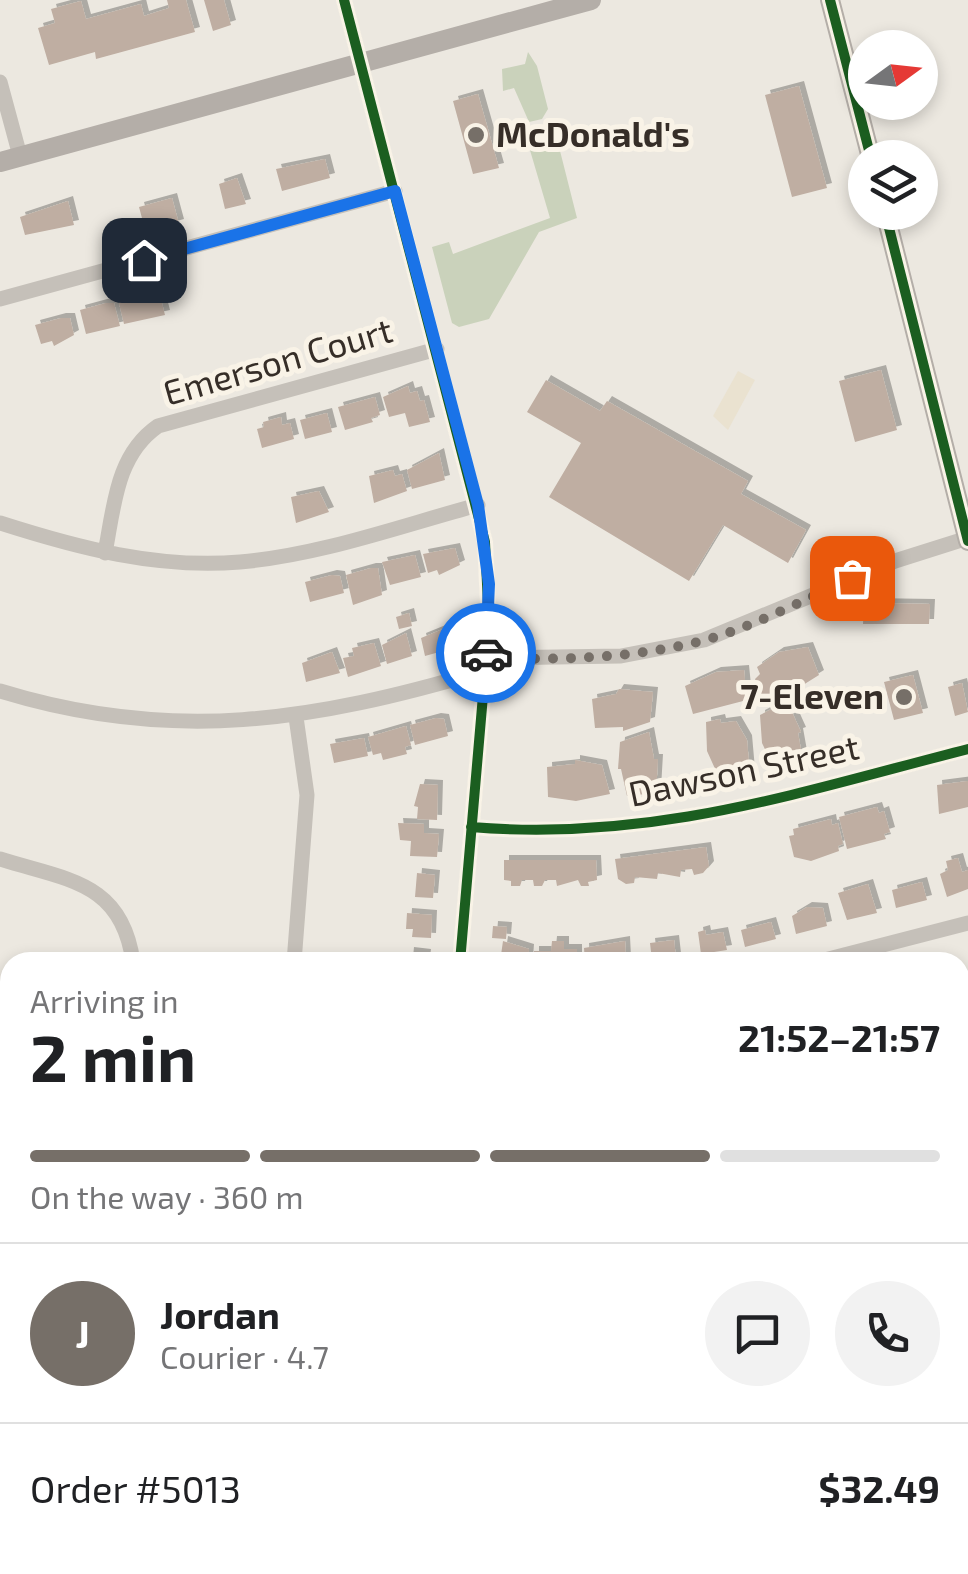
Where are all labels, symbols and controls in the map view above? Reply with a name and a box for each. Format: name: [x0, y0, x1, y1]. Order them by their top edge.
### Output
north arrow: [848, 30, 938, 120]
map controls: [848, 30, 938, 230]
place label: McDonald's: [496, 112, 690, 154]
marker: McDonald's: [465, 124, 487, 146]
button: layers: [848, 140, 938, 230]
pin: [102, 218, 187, 303]
icon: home: [117, 233, 172, 288]
street label: Emerson Court: [158, 307, 397, 413]
pin: [810, 536, 895, 621]
icon: bag: [825, 551, 880, 606]
courier: [436, 603, 536, 703]
icon: car: [459, 626, 514, 681]
place label: 7-Eleven: [740, 674, 884, 716]
marker: 7-Eleven: [893, 686, 915, 708]
street label: Dawson Street: [625, 724, 863, 814]
text: Arriving in: [30, 981, 179, 1019]
text: 21:52–21:57: [738, 1014, 940, 1060]
text: 2 min: [30, 1017, 196, 1095]
text: On the way · 360 m: [30, 1177, 303, 1215]
button: chat: [705, 1281, 810, 1386]
button: phone: [835, 1281, 940, 1386]
text: Jordan: [160, 1291, 280, 1337]
text: J: [75, 1310, 90, 1356]
text: Courier · 4.7: [160, 1337, 329, 1375]
text: Order #5013: [30, 1465, 241, 1511]
text: $32.49: [819, 1465, 940, 1511]

